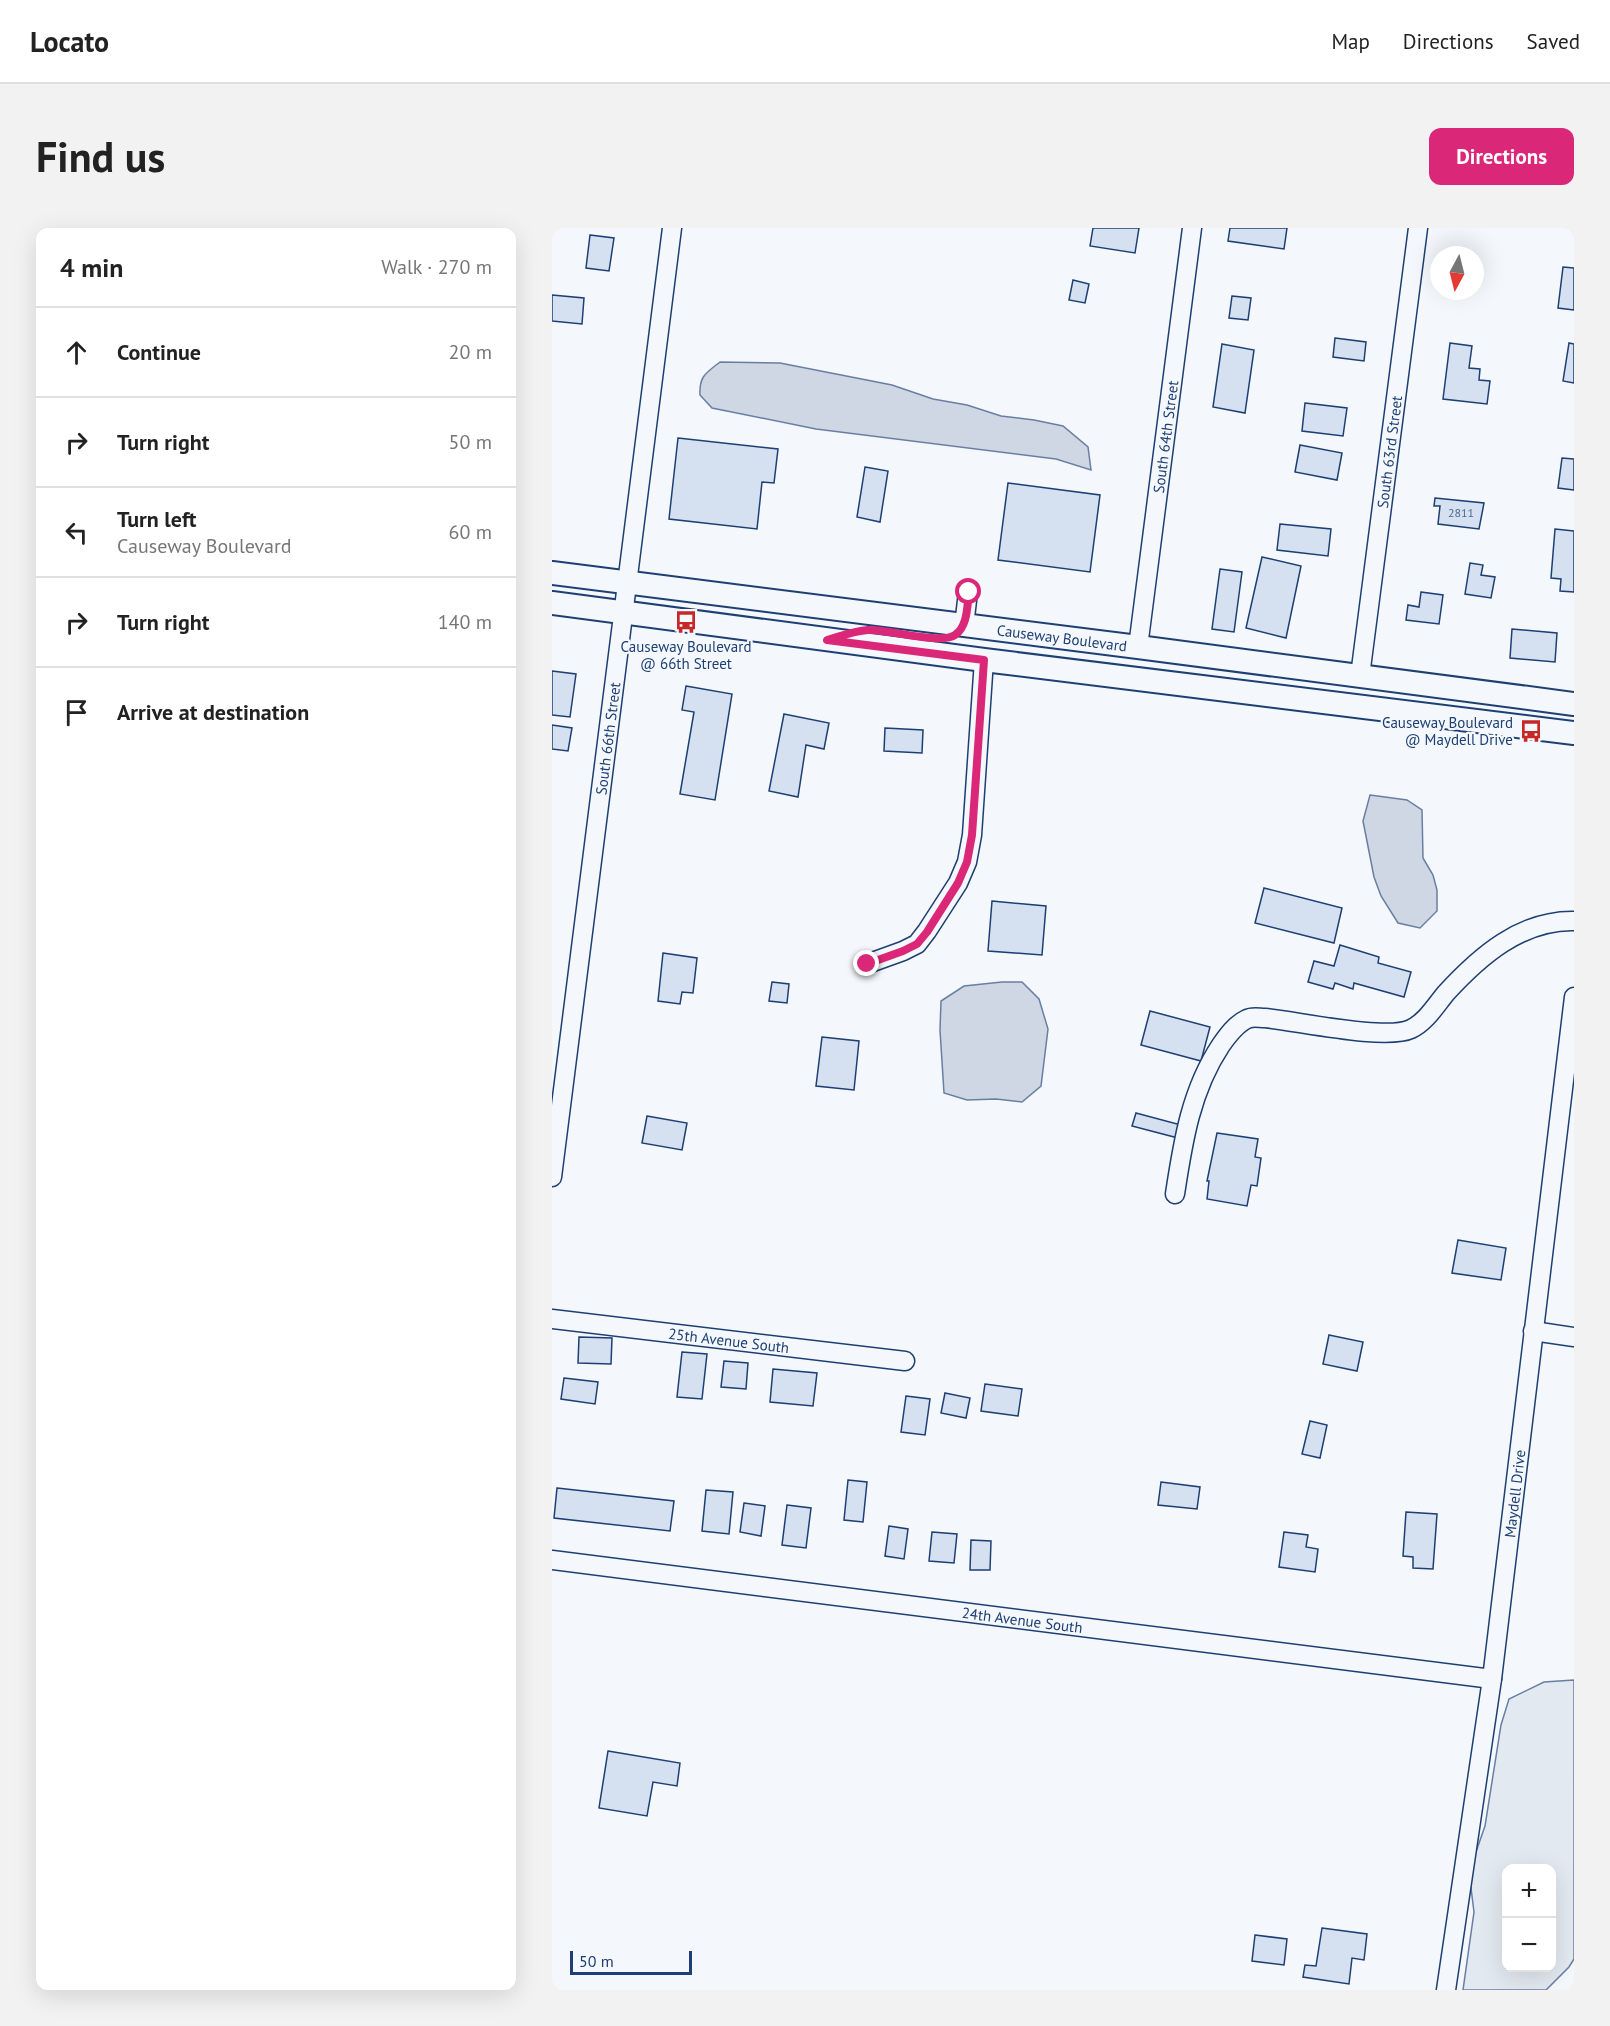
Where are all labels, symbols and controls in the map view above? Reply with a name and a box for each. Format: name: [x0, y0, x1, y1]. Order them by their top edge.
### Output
text: Locato: [30, 23, 109, 60]
text: Map: [1331, 28, 1370, 55]
text: Directions: [1403, 28, 1494, 55]
text: Saved: [1527, 28, 1580, 55]
button: Directions: [1429, 128, 1574, 185]
text: Find us: [36, 129, 165, 184]
north arrow: [1430, 246, 1484, 300]
text: 4 min: [60, 251, 123, 284]
text: Walk · 270 m: [381, 254, 492, 280]
icon: ahead: [60, 336, 93, 369]
text: Continue: [117, 338, 201, 366]
text: 20 m: [449, 339, 492, 365]
street label: South 64th Street: [1148, 379, 1182, 494]
street label: South 63rd Street: [1372, 394, 1406, 509]
icon: right: [60, 426, 93, 459]
text: Turn right: [117, 428, 209, 456]
text: 50 m: [449, 429, 492, 455]
text: Turn left: [117, 505, 197, 533]
house number: 2811: [1448, 505, 1474, 520]
icon: left: [60, 516, 93, 549]
text: 60 m: [449, 519, 492, 545]
text: Causeway Boulevard: [117, 533, 292, 559]
route start: [955, 578, 981, 604]
icon: right: [60, 606, 93, 639]
text: Turn right: [117, 608, 209, 636]
text: 140 m: [438, 609, 492, 635]
bus stop icon: Causeway Boulevard @ 66th Street: [673, 609, 699, 635]
street label: Causeway Boulevard: [996, 620, 1128, 655]
place label: Causeway Boulevard @ 66th Street: [621, 637, 751, 673]
street label: South 66th Street: [591, 681, 624, 796]
icon: arrive: [60, 696, 93, 729]
text: Arrive at destination: [117, 698, 309, 726]
place label: Causeway Boulevard @ Maydell Drive: [1382, 713, 1513, 749]
bus stop icon: Causeway Boulevard @ Maydell Drive: [1518, 718, 1544, 744]
route end: [853, 950, 879, 976]
street label: 25th Avenue South: [667, 1323, 790, 1357]
street label: Maydell Drive: [1500, 1449, 1529, 1539]
street label: 24th Avenue South: [961, 1602, 1084, 1637]
map controls: [1502, 1864, 1556, 1972]
button: +: [1502, 1864, 1556, 1918]
button: −: [1502, 1918, 1556, 1972]
scale bar: [570, 1948, 692, 1976]
text: 50 m: [579, 1951, 614, 1971]

